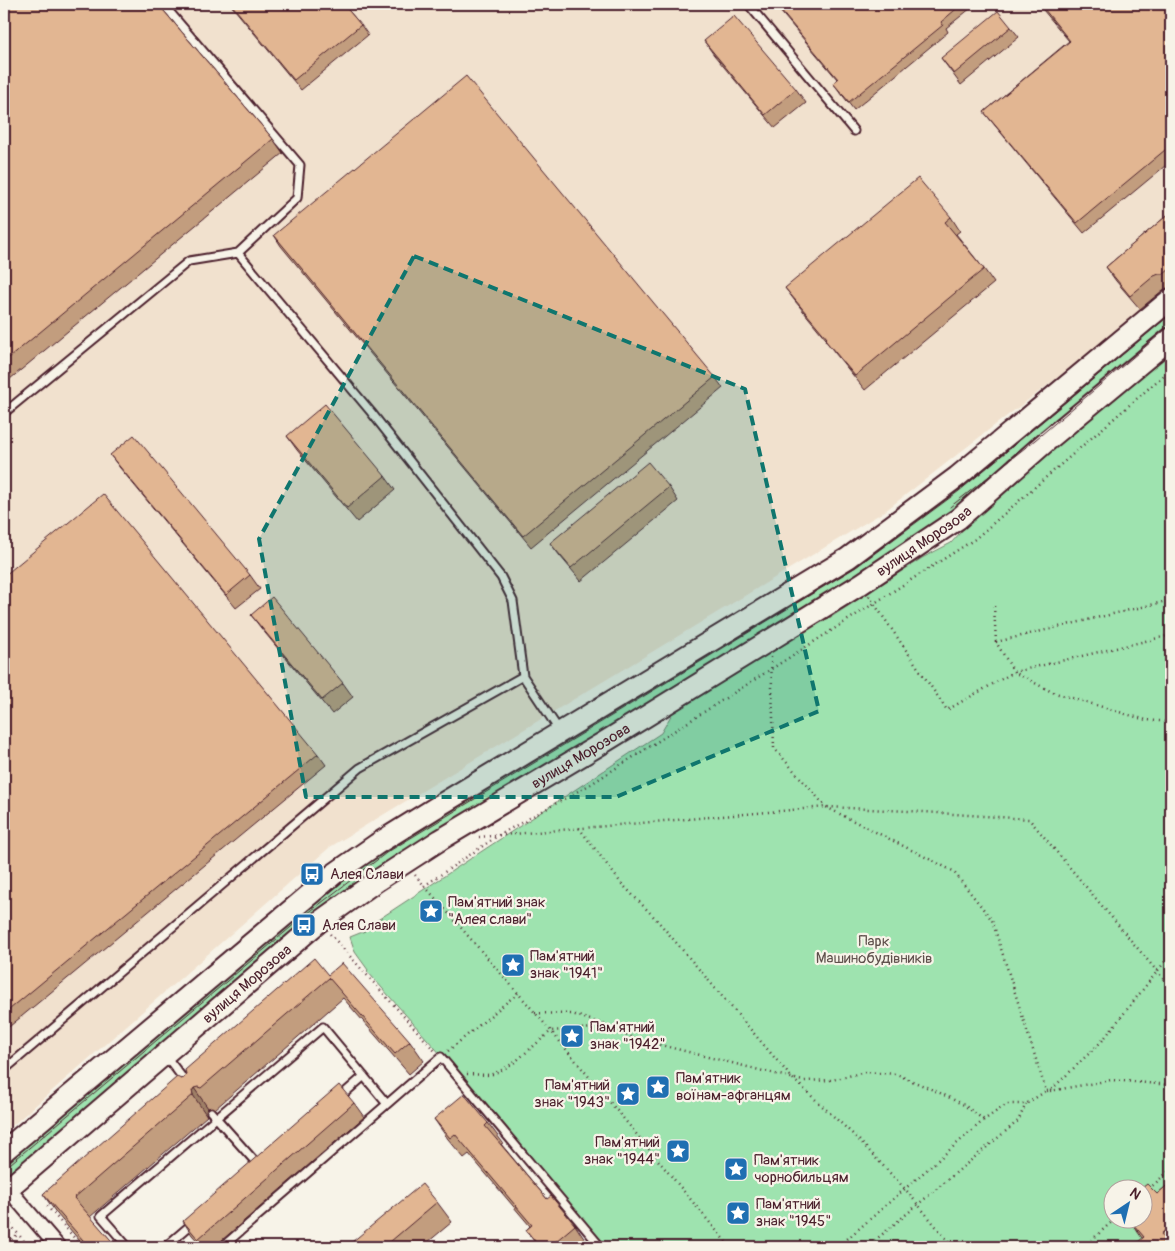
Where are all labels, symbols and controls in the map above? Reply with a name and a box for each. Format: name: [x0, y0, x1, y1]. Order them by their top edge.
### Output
street label: вулиця Морозова: [873, 502, 976, 581]
street label: вулиця Морозова: [528, 719, 634, 793]
bus stop icon: Aлея Слави: [299, 861, 325, 887]
place label: Aлея Слави: [330, 865, 404, 884]
place label: Пам'ятний знак "Алея слави": [448, 893, 546, 929]
place icon: Пам'ятний знак "Алея слави": [418, 898, 444, 924]
bus stop icon: Алея Слави: [291, 912, 317, 938]
place label: Алея Слави: [322, 916, 396, 935]
park label: Парк Машинобудівників: [816, 932, 932, 968]
street label: вулиця Морозова: [198, 940, 296, 1027]
place label: Пам'ятний знак "1941": [530, 947, 603, 983]
place icon: Пам'ятний знак "1941": [500, 952, 526, 978]
place label: Пам'ятний знак "1942": [590, 1018, 666, 1054]
place icon: Пам'ятний знак "1942": [559, 1023, 585, 1049]
place label: Пам'ятник воїнам-афганцям: [676, 1069, 791, 1105]
place icon: Пам'ятник воїнам-афганцям: [645, 1074, 671, 1100]
place label: Пам'ятний знак "1943": [534, 1076, 610, 1112]
place icon: Пам'ятний знак "1943": [615, 1081, 641, 1107]
place label: Пам'ятний знак "1944": [584, 1133, 660, 1169]
place icon: Пам'ятний знак "1944": [665, 1138, 691, 1164]
place label: Пам'ятник чорнобильцям: [754, 1151, 849, 1187]
place icon: Пам'ятник чорнобильцям: [723, 1156, 749, 1182]
north arrow: [1102, 1178, 1152, 1228]
text: N: [1126, 1184, 1144, 1203]
place label: Пам'ятний знак "1945": [756, 1195, 831, 1231]
place icon: Пам'ятний знак "1945": [725, 1200, 751, 1226]

